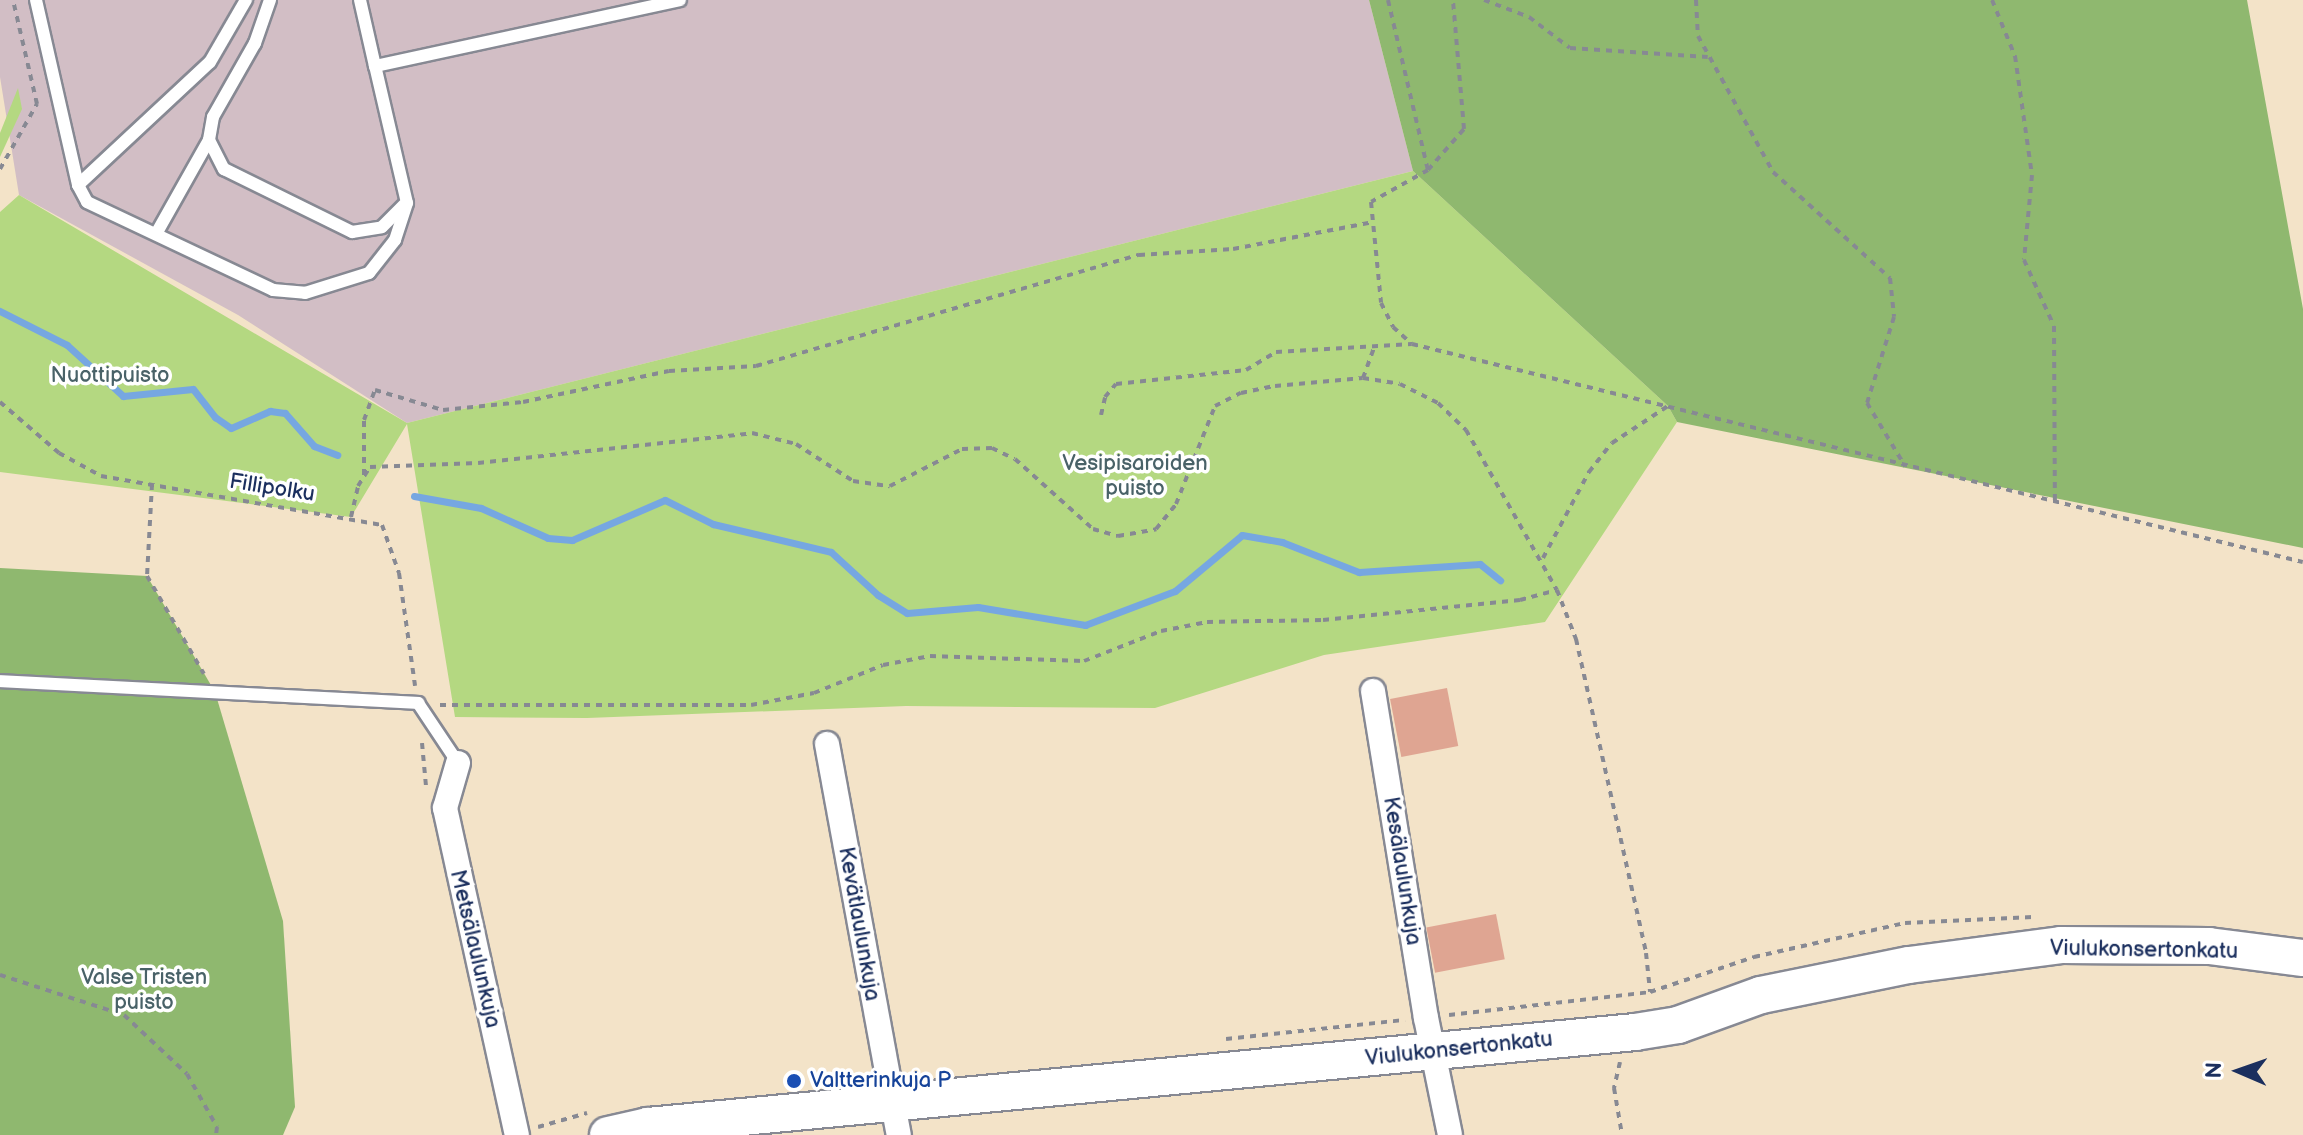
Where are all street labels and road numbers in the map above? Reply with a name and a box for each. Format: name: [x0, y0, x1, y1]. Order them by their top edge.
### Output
street label: Fillipolku: [227, 468, 317, 508]
street label: Kesälaulunkuja: [1377, 795, 1427, 947]
street label: Kevätlaulunkuja: [832, 845, 886, 1003]
street label: Metsälaulunkuja: [444, 867, 506, 1031]
street label: Viulukonsertonkatu: [2050, 935, 2238, 965]
street label: Viulukonsertonkatu: [1364, 1026, 1554, 1072]

